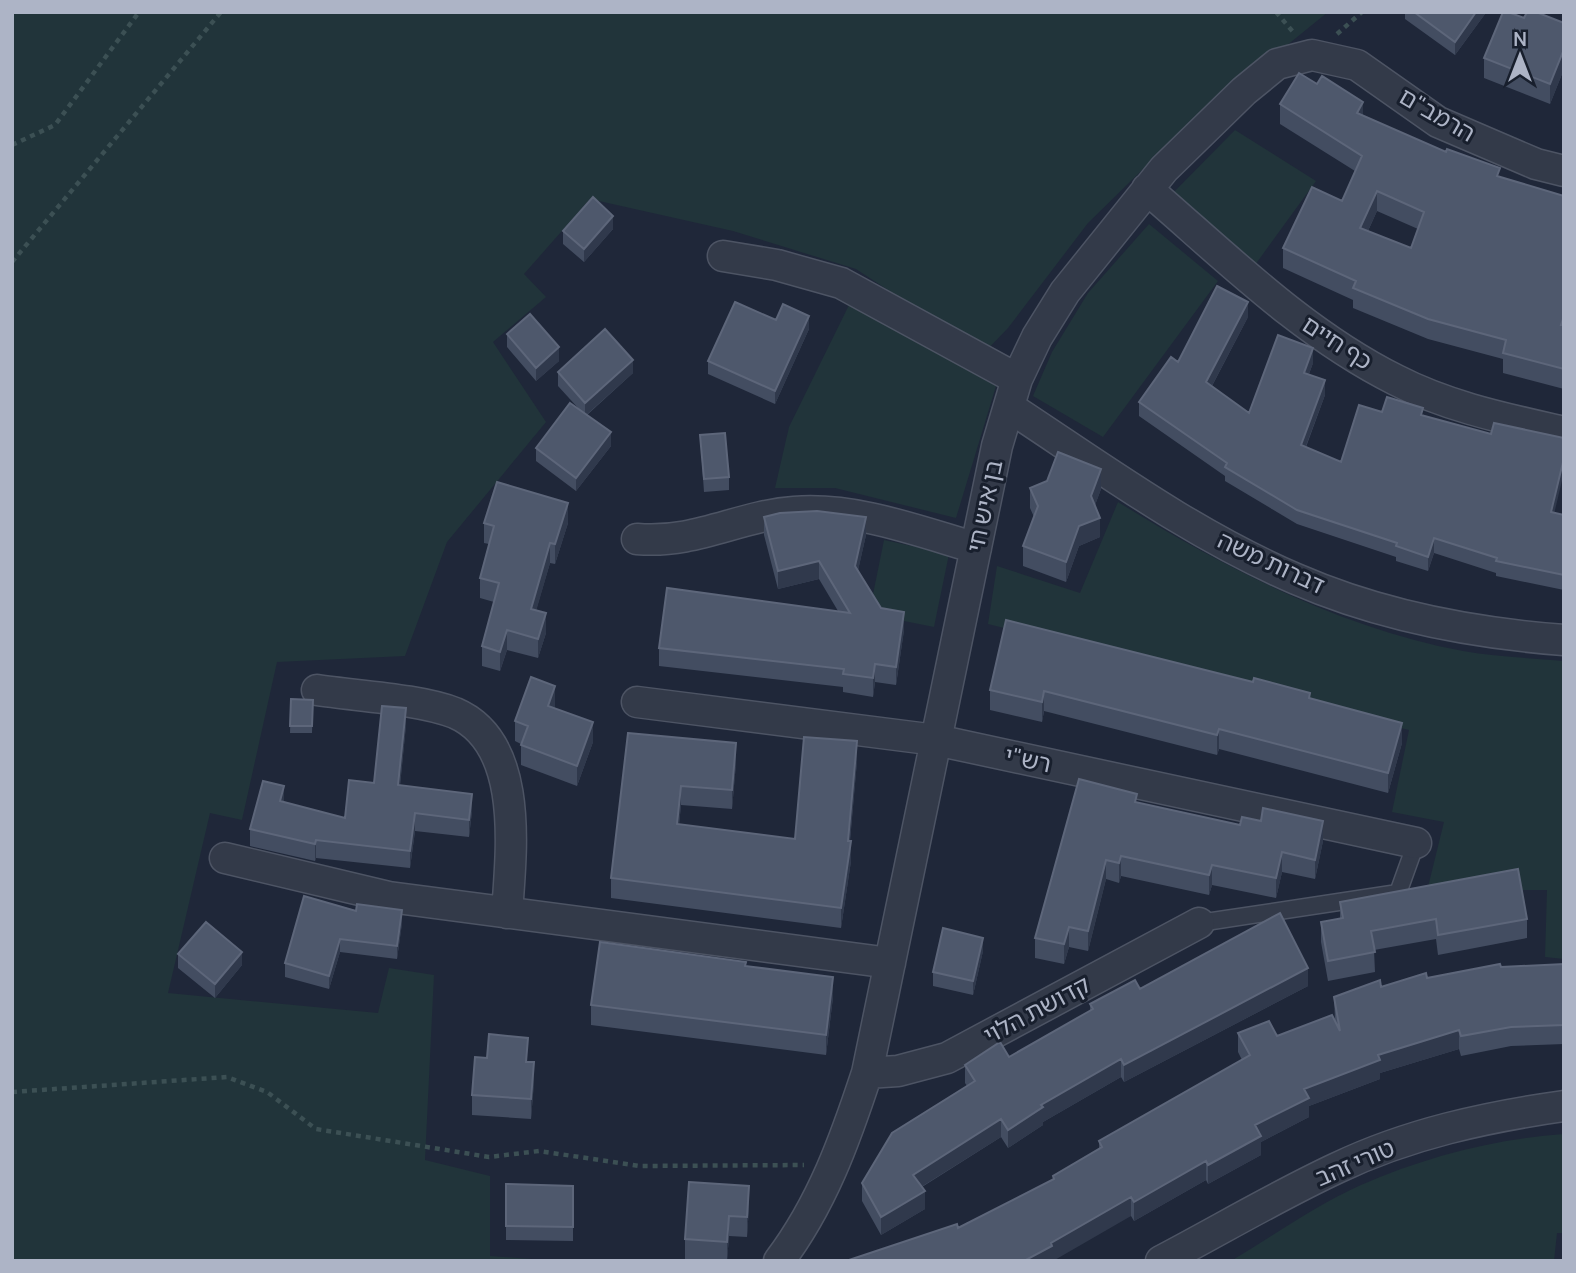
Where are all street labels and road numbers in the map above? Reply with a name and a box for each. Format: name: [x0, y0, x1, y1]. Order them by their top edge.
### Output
street label: הרמב"ם: [1394, 79, 1482, 149]
street label: כף חיים: [1296, 307, 1379, 377]
street label: בן איש חי: [958, 457, 1009, 555]
street label: דברות משה: [1213, 522, 1331, 601]
street label: רש"י: [1002, 738, 1055, 780]
street label: קדושת הלוי: [977, 967, 1095, 1050]
street label: טורי זהב: [1310, 1130, 1399, 1193]

